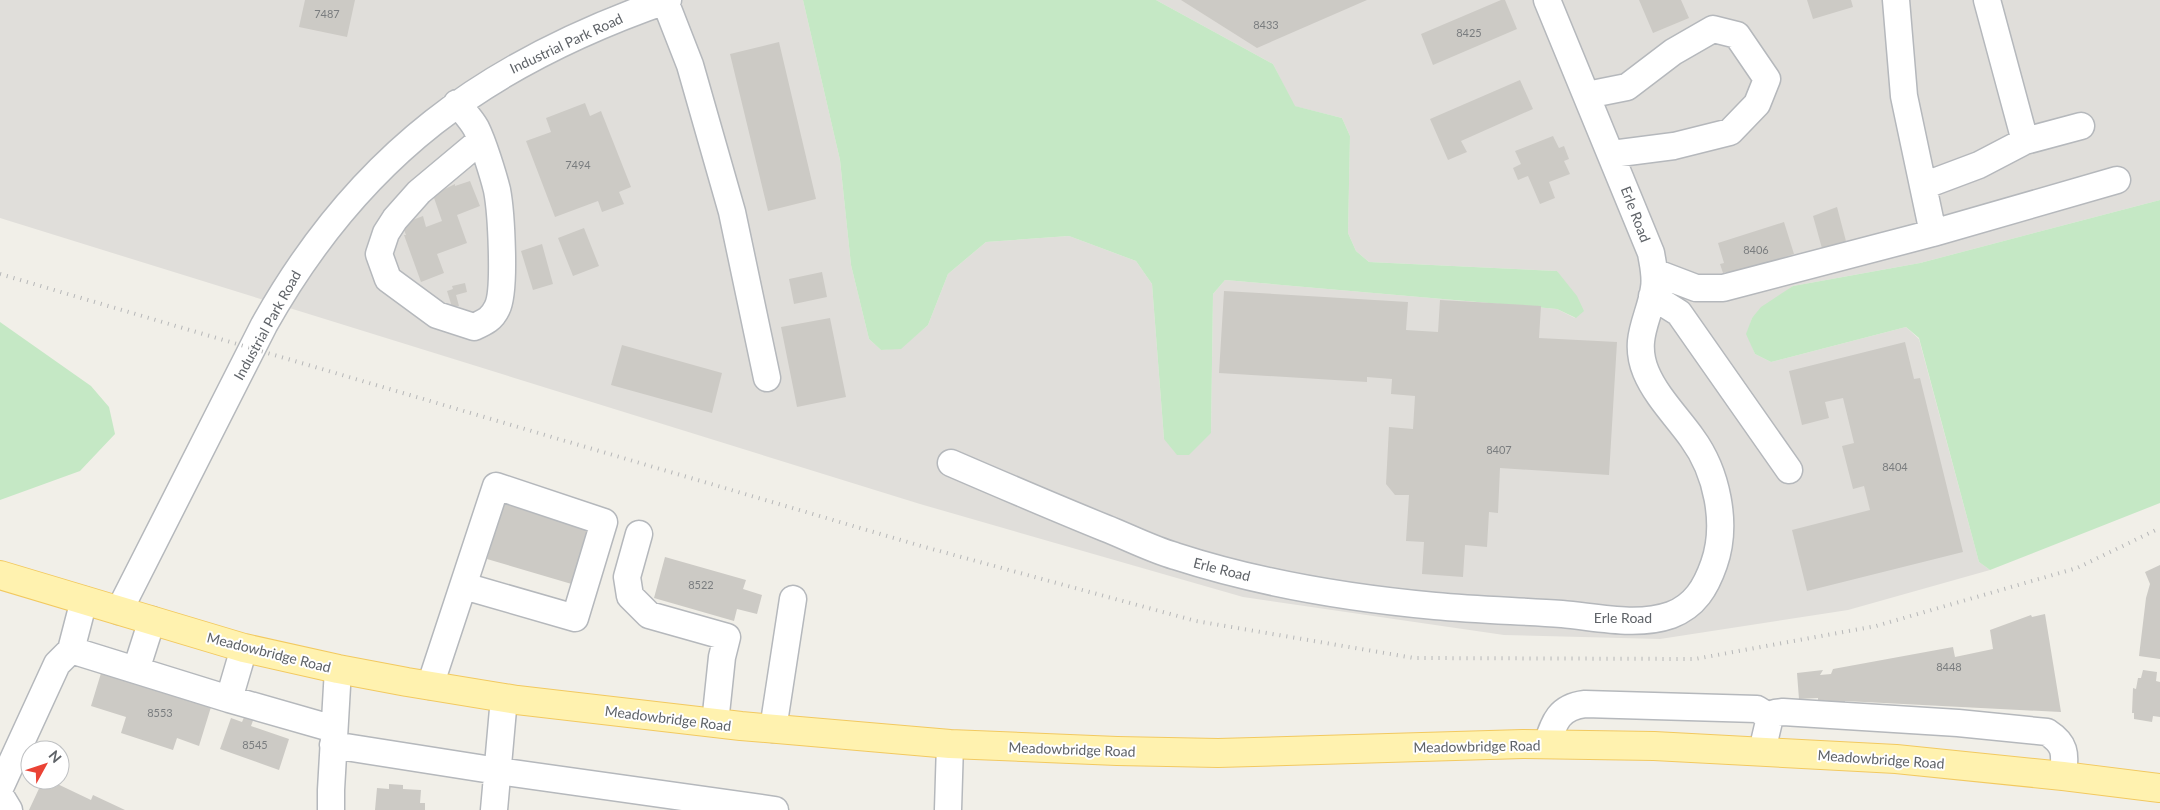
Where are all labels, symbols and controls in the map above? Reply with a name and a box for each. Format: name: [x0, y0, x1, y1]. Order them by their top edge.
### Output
house number: 7487: [314, 7, 340, 20]
street label: Industrial Park Road: [507, 9, 625, 77]
house number: 8433: [1253, 18, 1279, 31]
house number: 8425: [1456, 26, 1482, 39]
house number: 7494: [565, 158, 591, 171]
street label: Erle Road: [1618, 184, 1654, 244]
house number: 8406: [1743, 243, 1769, 256]
street label: Industrial Park Road: [230, 267, 304, 383]
house number: 8407: [1486, 443, 1512, 456]
house number: 8404: [1882, 460, 1908, 473]
street label: Erle Road: [1192, 554, 1252, 584]
house number: 8522: [688, 578, 714, 591]
street label: Erle Road: [1594, 609, 1652, 626]
street label: Meadowbridge Road: [205, 628, 333, 676]
house number: 8448: [1936, 660, 1962, 673]
street label: Meadowbridge Road: [604, 702, 732, 734]
house number: 8553: [147, 706, 173, 719]
street label: Meadowbridge Road: [1413, 736, 1541, 756]
house number: 8545: [242, 738, 268, 751]
street label: Meadowbridge Road: [1008, 738, 1136, 760]
north arrow: [20, 740, 70, 790]
street label: Meadowbridge Road: [1817, 746, 1945, 772]
text: N: [45, 747, 65, 766]

